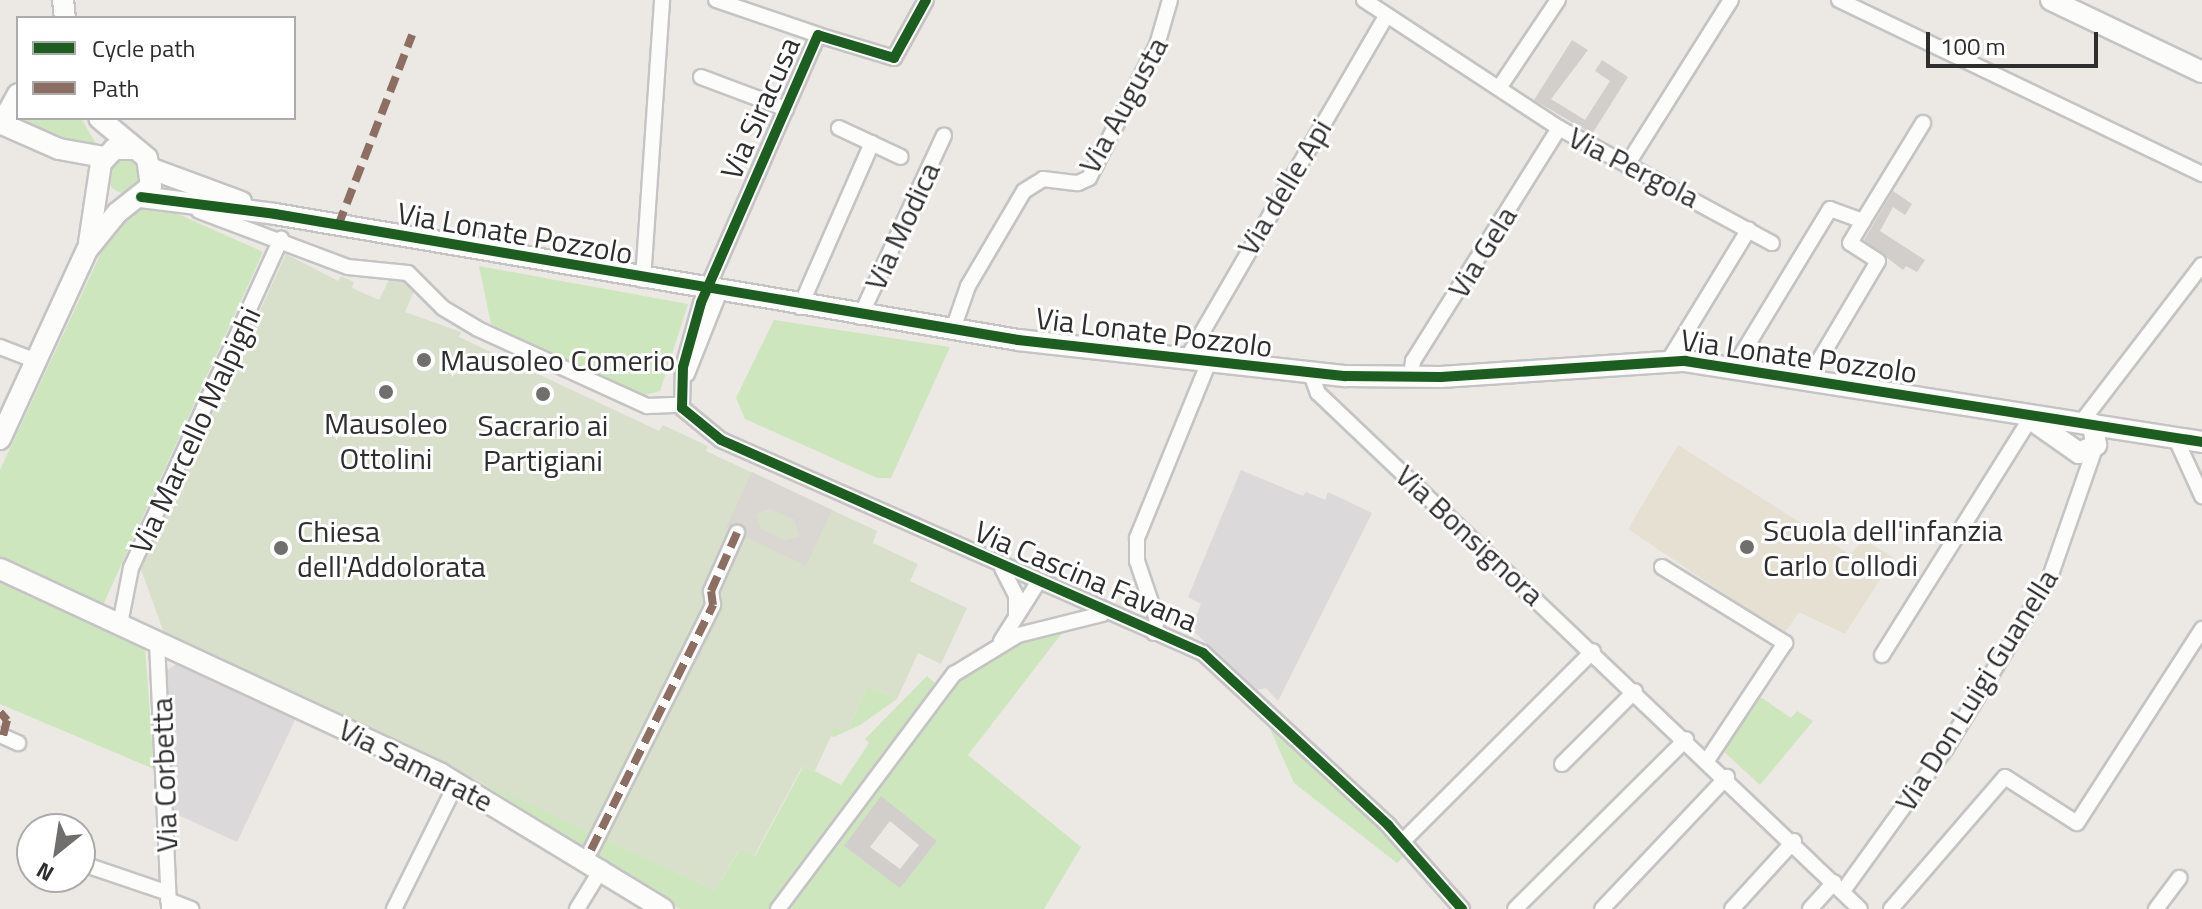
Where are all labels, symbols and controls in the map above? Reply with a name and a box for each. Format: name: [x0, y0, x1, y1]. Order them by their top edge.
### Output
legend: [16, 16, 296, 120]
scale bar: [1930, 16, 2102, 66]
text: 100 m: [1940, 28, 2006, 64]
text: Cycle path: [92, 30, 195, 66]
street label: Via Siracusa: [713, 31, 807, 185]
street label: Via Augusta: [1071, 31, 1175, 179]
text: Path: [92, 70, 139, 106]
street label: Via delle Api: [1229, 112, 1339, 262]
street label: Via Pergola: [1563, 119, 1705, 215]
street label: Via Modica: [857, 156, 947, 296]
street label: Via Lonate Pozzolo: [394, 195, 636, 271]
street label: Via Gela: [1440, 200, 1524, 304]
street label: Via Lonate Pozzolo: [1034, 300, 1274, 364]
street label: Via Marcello Malpighi: [122, 301, 268, 559]
street label: Via Lonate Pozzolo: [1678, 322, 1920, 390]
place label: Mausoleo Comerio: [440, 342, 675, 378]
marker: Mausoleo Comerio: [415, 351, 433, 369]
marker: Mausoleo Ottolini: [377, 383, 395, 401]
marker: Sacrario ai Partigiani: [534, 385, 552, 403]
place label: Mausoleo Ottolini: [324, 405, 448, 476]
place label: Sacrario ai Partigiani: [478, 407, 608, 478]
street label: Via Bonsignora: [1388, 457, 1552, 613]
place label: Scuola dell'infanzia Carlo Collodi: [1763, 512, 2003, 582]
place label: Chiesa dell'Addolorata: [297, 513, 486, 584]
street label: Via Cascina Favana: [969, 513, 1203, 639]
marker: Scuola dell'infanzia Carlo Collodi: [1738, 538, 1756, 556]
marker: Chiesa dell'Addolorata: [272, 539, 290, 557]
street label: Via Don Luigi Guanella: [1887, 562, 2065, 818]
street label: Via Corbetta: [143, 697, 185, 853]
street label: Via Samarate: [333, 711, 499, 819]
north arrow: [16, 813, 96, 893]
text: N: [30, 854, 60, 891]

